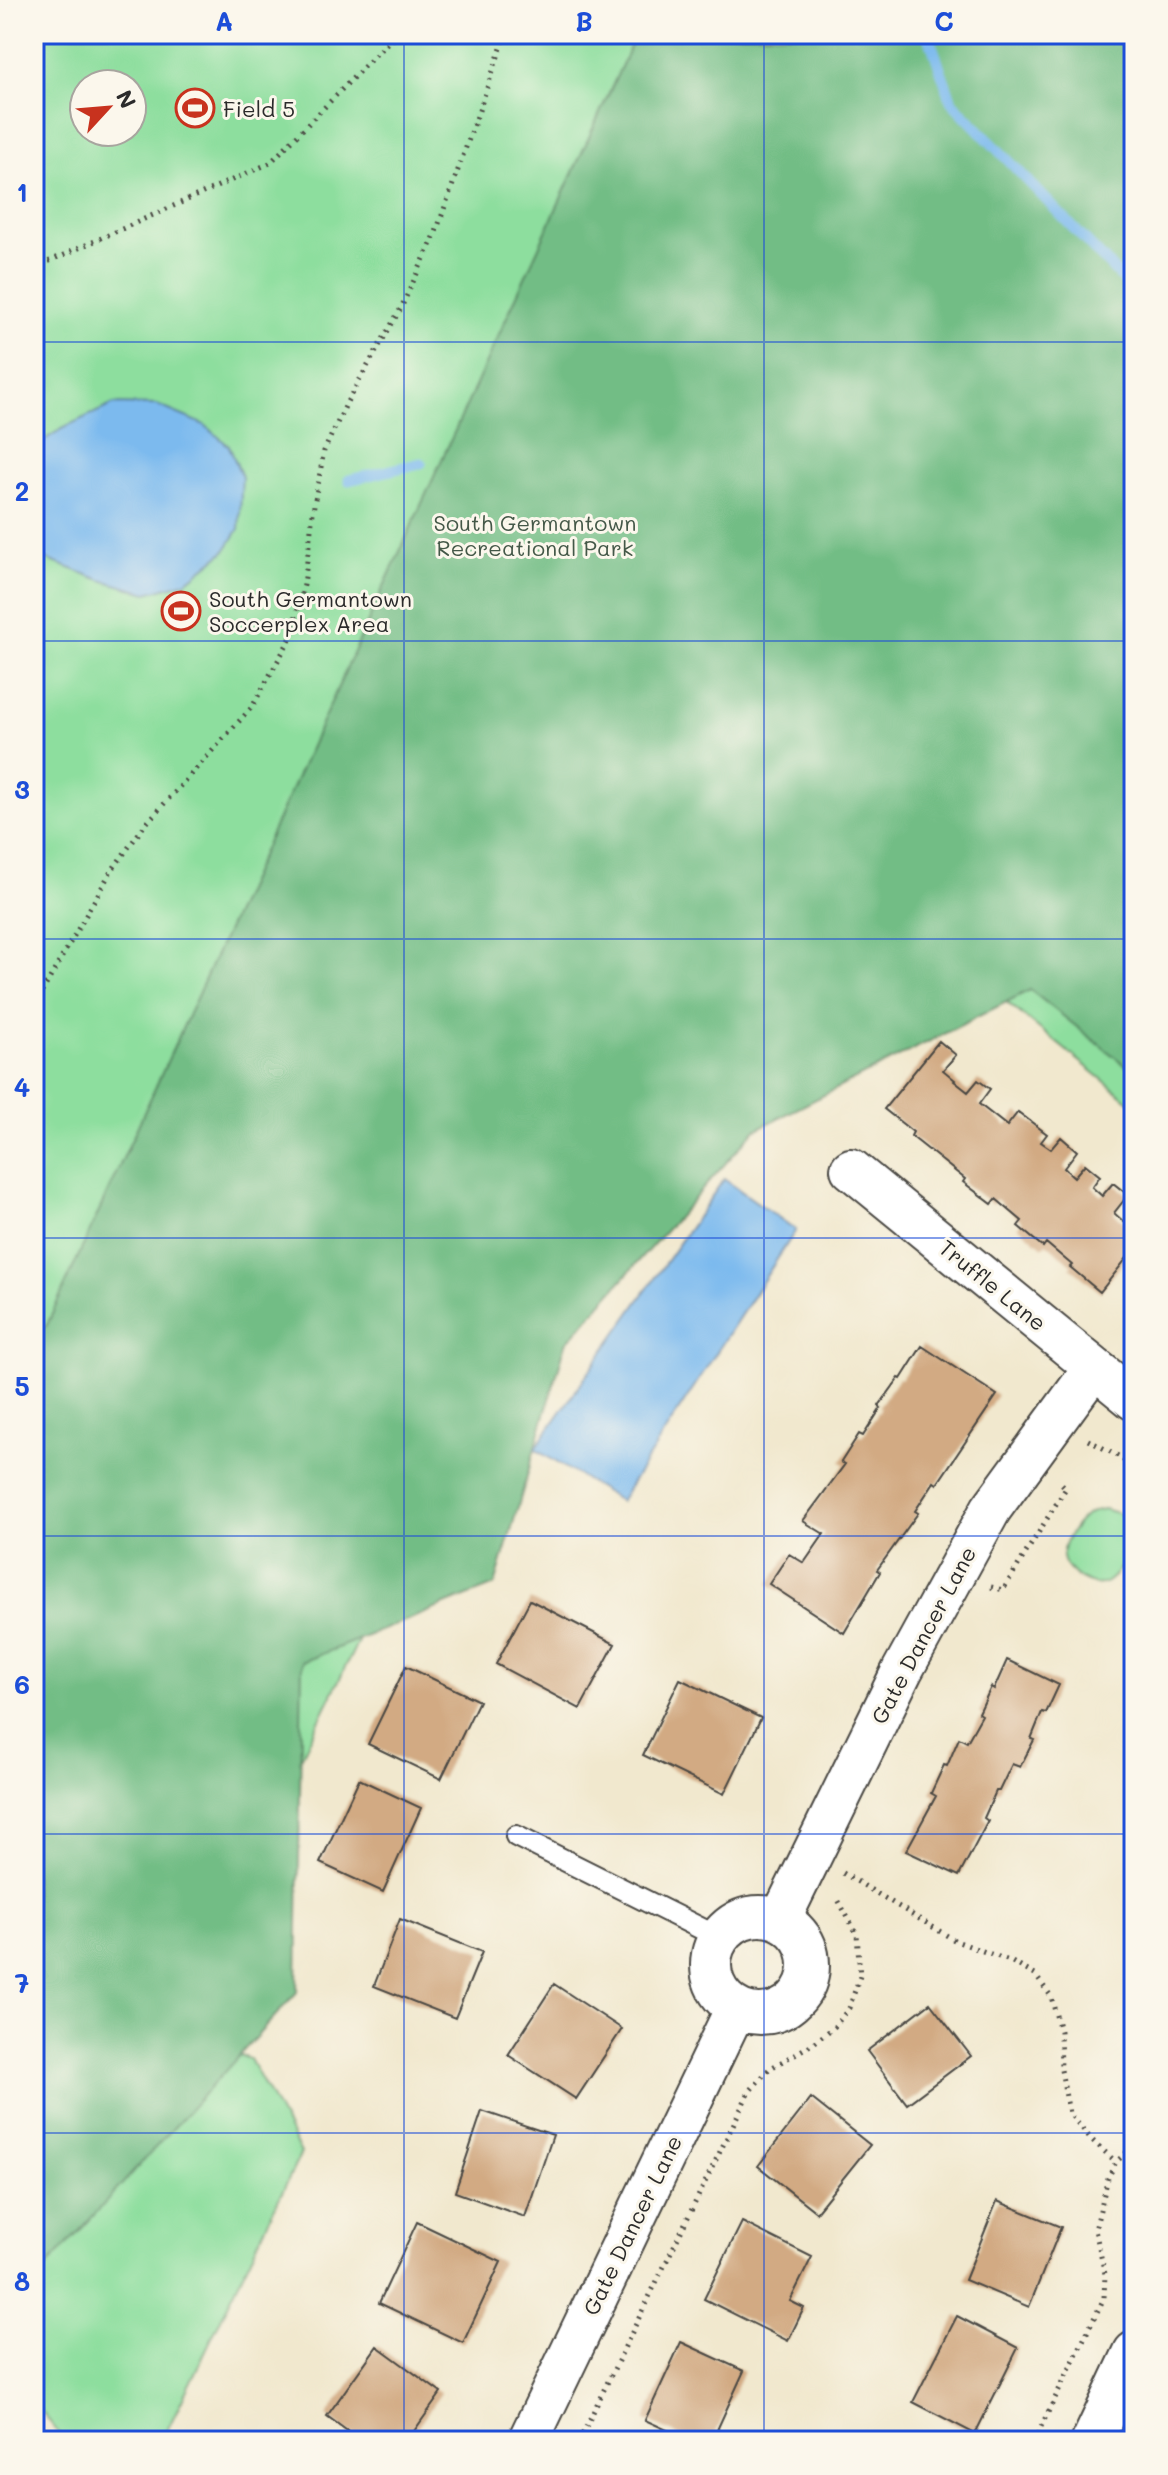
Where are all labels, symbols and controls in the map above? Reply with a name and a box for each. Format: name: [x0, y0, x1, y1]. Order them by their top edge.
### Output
text: A: [215, 4, 233, 38]
text: B: [575, 4, 593, 38]
text: C: [934, 4, 954, 38]
north arrow: [68, 68, 148, 148]
text: N: [110, 85, 143, 113]
sports icon: Field 5: [174, 87, 216, 129]
place label: Field 5: [223, 94, 295, 123]
text: 1: [16, 175, 28, 209]
text: 2: [15, 474, 29, 508]
park label: South Germantown Recreational Park: [434, 508, 636, 562]
place label: South Germantown Soccerplex Area: [209, 584, 412, 638]
sports icon: South Germantown Soccerplex Area: [160, 590, 202, 632]
text: 3: [14, 772, 30, 806]
text: 4: [14, 1070, 30, 1104]
street label: Truffle Lane: [933, 1233, 1053, 1337]
text: 5: [14, 1369, 30, 1403]
street label: Gate Dancer Lane: [864, 1541, 982, 1729]
text: 6: [14, 1667, 30, 1701]
text: 7: [15, 1966, 29, 2000]
street label: Gate Dancer Lane: [576, 2130, 688, 2320]
text: 8: [14, 2264, 30, 2298]

